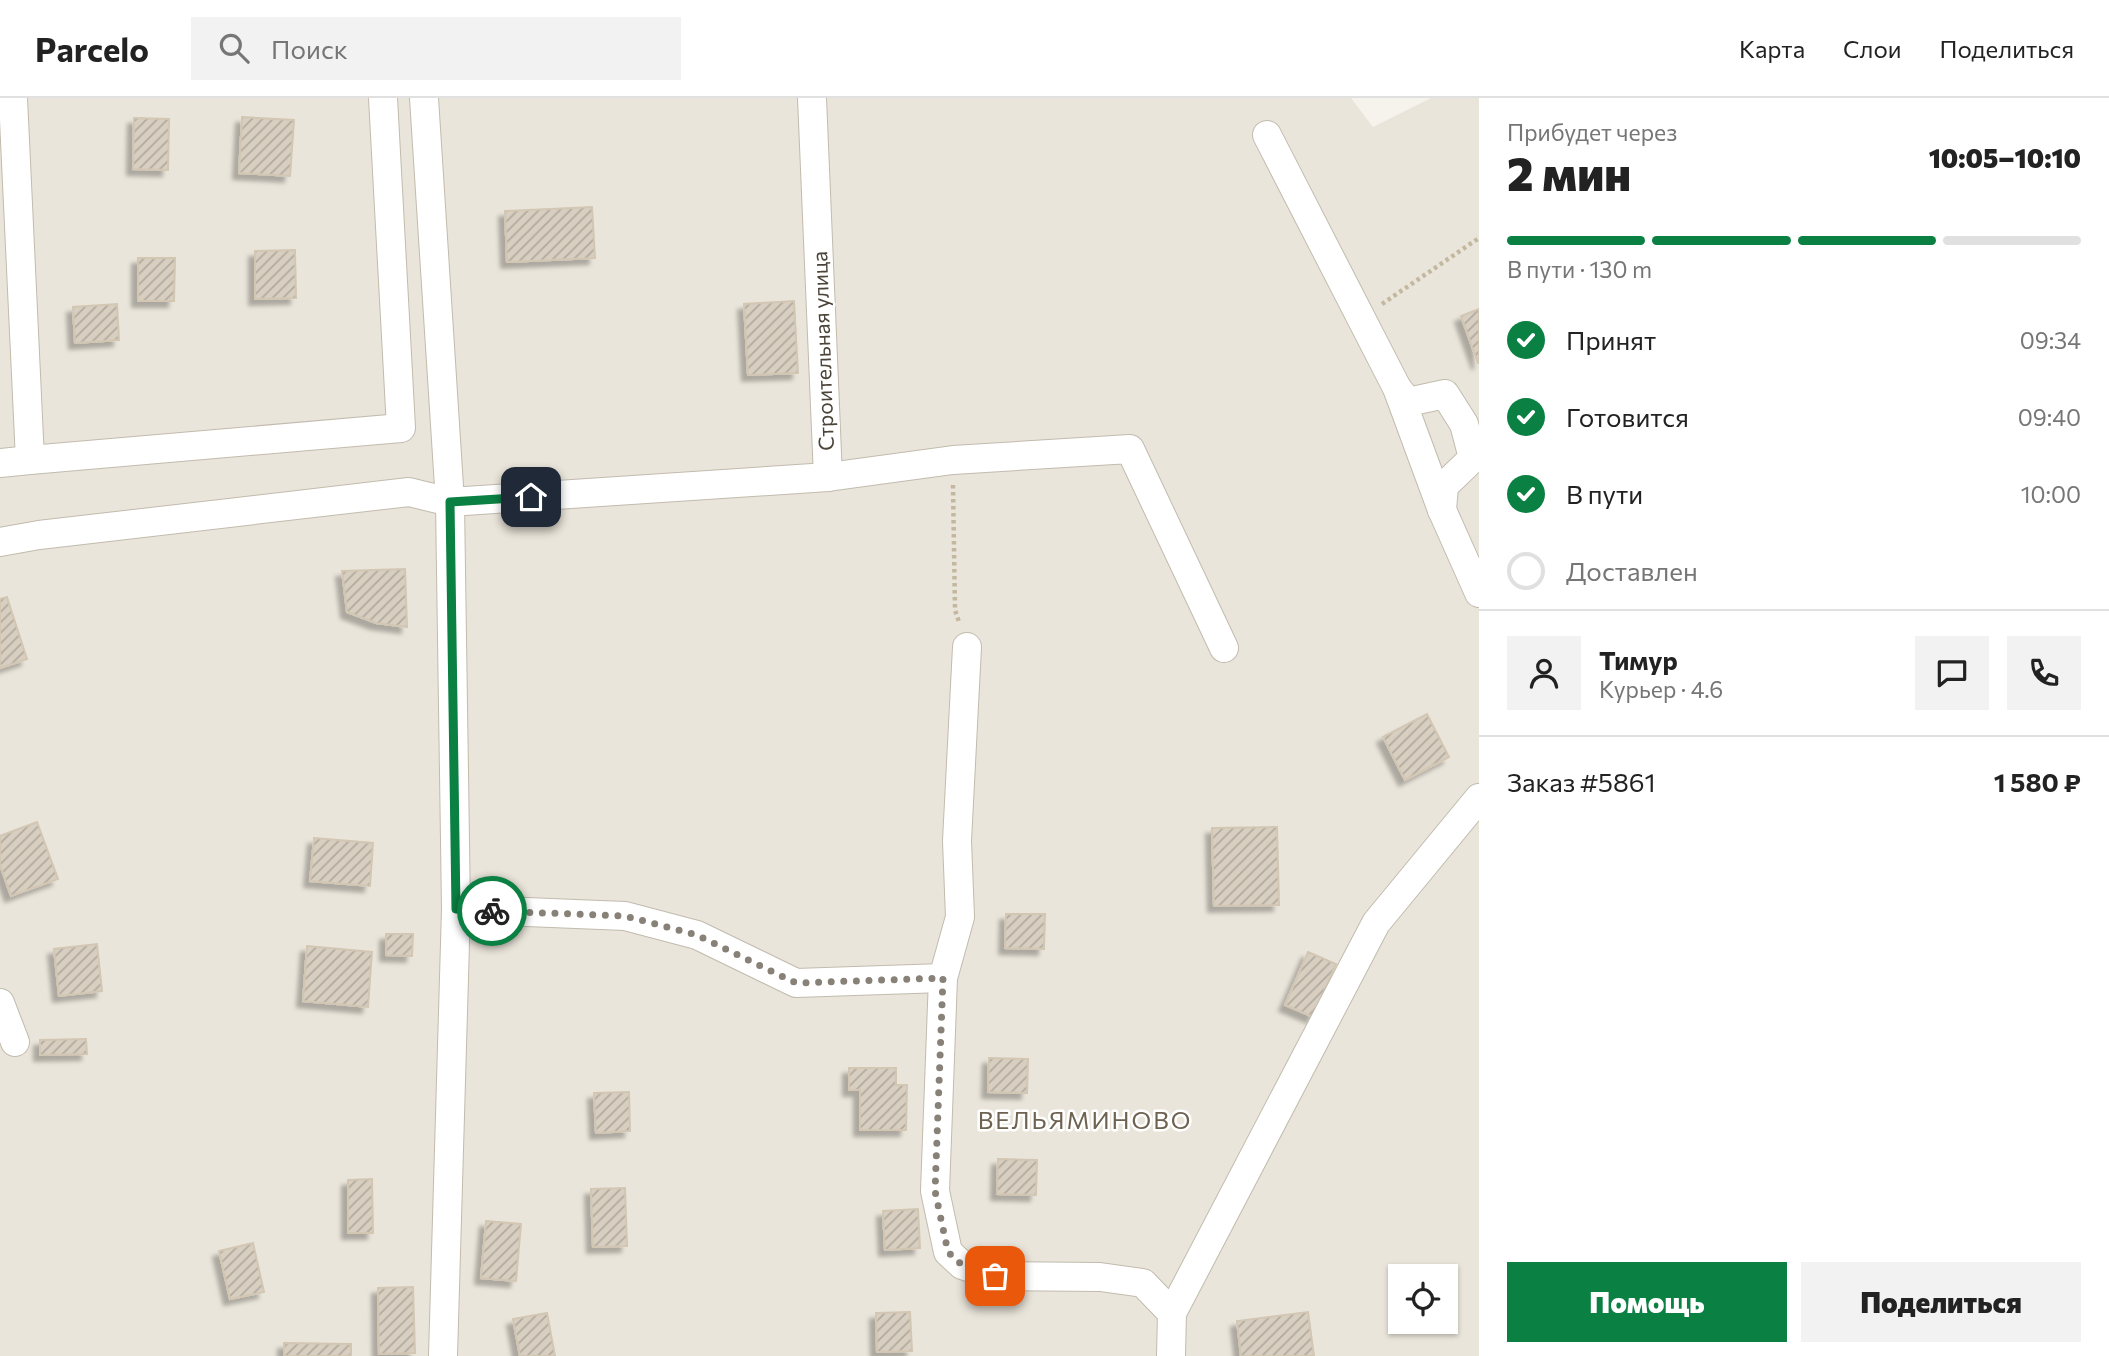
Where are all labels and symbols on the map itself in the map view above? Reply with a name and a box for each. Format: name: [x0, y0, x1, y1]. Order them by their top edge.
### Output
street label: Строительная улица: [806, 251, 838, 451]
pin: [501, 467, 561, 527]
courier: [457, 876, 527, 946]
district label: ВЕЛЬЯМИНОВО: [978, 1105, 1192, 1134]
pin: [965, 1246, 1025, 1306]

